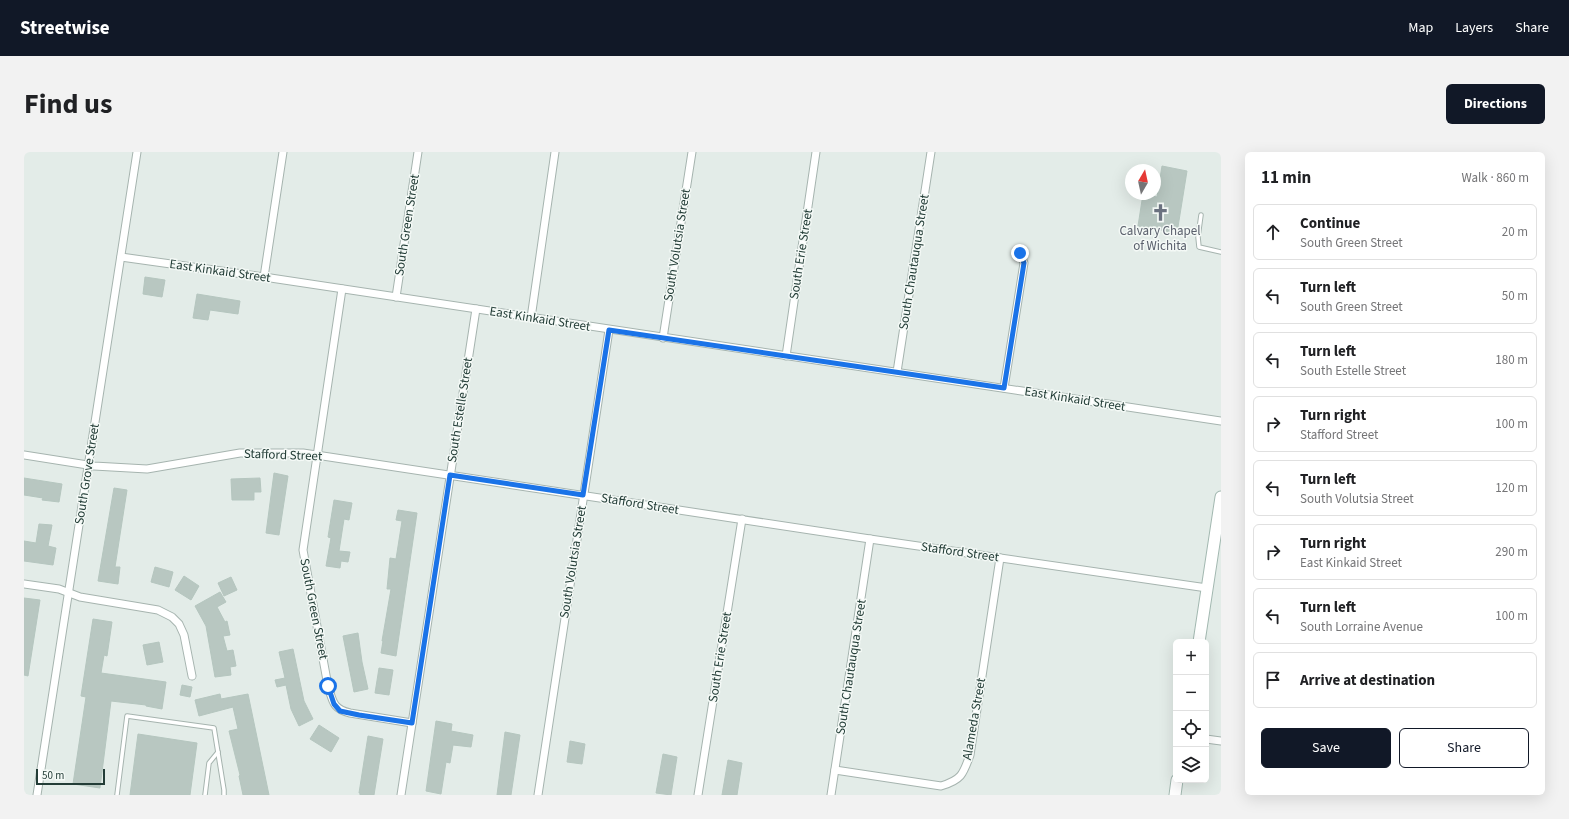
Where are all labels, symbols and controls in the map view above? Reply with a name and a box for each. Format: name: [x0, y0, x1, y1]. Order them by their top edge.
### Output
text: Streetwise: [20, 15, 110, 42]
text: Map: [1408, 18, 1433, 38]
text: Layers: [1455, 18, 1493, 38]
text: Share: [1515, 18, 1549, 38]
text: Find us: [24, 84, 112, 124]
button: Directions: [1446, 84, 1545, 124]
north arrow: [1125, 164, 1161, 200]
text: 11 min: [1261, 166, 1311, 190]
text: Walk · 860 m: [1461, 169, 1529, 187]
street label: South Green Street: [390, 172, 424, 277]
street label: South Volutsia Street: [659, 187, 695, 303]
street label: South Chautauqua Street: [894, 192, 934, 331]
church icon: Calvary Chapel of Wichita: [1150, 202, 1170, 222]
street label: South Erie Street: [785, 207, 817, 301]
text: Continue: [1300, 213, 1360, 234]
icon: ahead: [1262, 221, 1284, 243]
place label: Calvary Chapel of Wichita: [1119, 222, 1201, 255]
text: 20 m: [1502, 223, 1528, 241]
text: South Green Street: [1300, 234, 1403, 252]
route end: [1011, 244, 1029, 262]
street label: East Kinkaid Street: [168, 255, 272, 287]
text: Turn left: [1300, 277, 1356, 298]
icon: left: [1262, 285, 1284, 307]
text: 50 m: [1502, 287, 1528, 305]
text: South Green Street: [1300, 298, 1403, 316]
street label: East Kinkaid Street: [488, 302, 592, 336]
text: Turn left: [1300, 341, 1356, 362]
icon: left: [1262, 349, 1284, 371]
text: 180 m: [1495, 351, 1528, 369]
street label: South Estelle Street: [443, 356, 477, 464]
text: South Estelle Street: [1300, 362, 1406, 380]
street label: East Kinkaid Street: [1023, 382, 1127, 416]
text: Turn right: [1300, 405, 1366, 426]
icon: right: [1262, 413, 1284, 435]
text: 100 m: [1495, 415, 1528, 433]
street label: South Grove Street: [70, 422, 104, 526]
text: Stafford Street: [1300, 426, 1379, 444]
street label: Stafford Street: [243, 445, 323, 465]
text: Turn left: [1300, 469, 1356, 490]
icon: left: [1262, 477, 1284, 499]
text: 120 m: [1495, 479, 1528, 497]
street label: Stafford Street: [600, 489, 681, 519]
text: South Volutsia Street: [1300, 490, 1414, 508]
street label: South Volutsia Street: [555, 504, 591, 620]
text: Turn right: [1300, 533, 1366, 554]
street label: Stafford Street: [920, 538, 1001, 566]
icon: right: [1262, 541, 1284, 563]
text: 290 m: [1495, 543, 1528, 561]
text: East Kinkaid Street: [1300, 554, 1402, 572]
street label: South Green Street: [295, 557, 333, 662]
street label: South Chautauqua Street: [831, 597, 871, 736]
text: Turn left: [1300, 597, 1356, 618]
icon: left: [1262, 605, 1284, 627]
text: 100 m: [1495, 607, 1528, 625]
street label: South Erie Street: [704, 610, 736, 704]
text: South Lorraine Avenue: [1300, 618, 1423, 636]
map controls: [1173, 639, 1209, 783]
button: +: [1173, 639, 1209, 675]
icon: arrive: [1262, 669, 1284, 691]
text: Arrive at destination: [1300, 670, 1435, 691]
button: −: [1173, 675, 1209, 711]
street label: Alameda Street: [958, 676, 990, 761]
route start: [319, 677, 337, 695]
button: locate: [1173, 711, 1209, 747]
button: Save: [1261, 728, 1391, 768]
button: Share: [1399, 728, 1529, 768]
button: layers: [1173, 747, 1209, 783]
scale bar: [36, 767, 105, 786]
text: 50 m: [42, 768, 64, 783]

